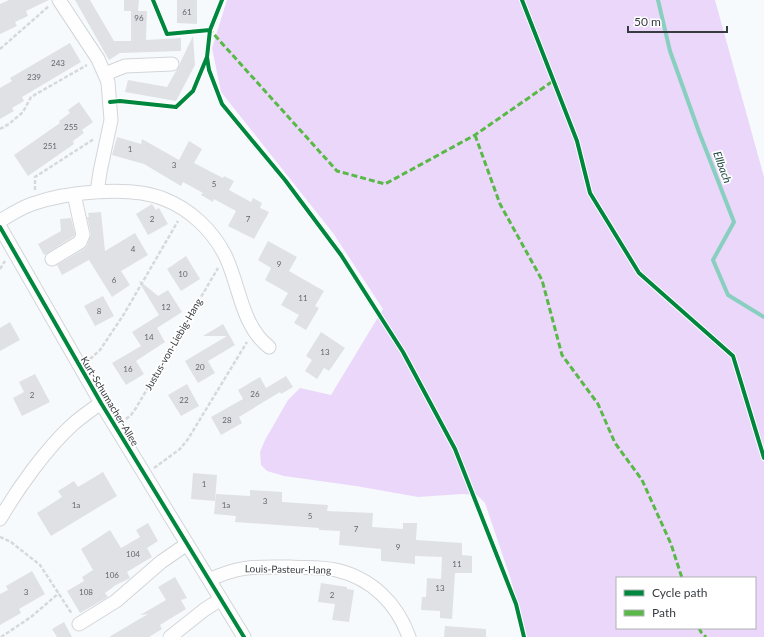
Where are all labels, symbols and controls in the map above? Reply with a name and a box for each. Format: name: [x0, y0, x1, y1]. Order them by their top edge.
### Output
house number: 61: [182, 7, 192, 17]
scale bar: [628, 8, 727, 34]
house number: 96: [134, 13, 144, 23]
text: 50 m: [634, 14, 661, 29]
house number: 243: [51, 58, 65, 68]
house number: 239: [27, 72, 41, 82]
house number: 255: [64, 122, 78, 132]
house number: 251: [43, 141, 57, 151]
house number: 1: [128, 144, 133, 154]
water label: Ellbach: [711, 149, 735, 185]
house number: 3: [172, 160, 177, 170]
house number: 5: [212, 179, 217, 189]
house number: 2: [150, 214, 155, 224]
house number: 7: [246, 214, 251, 224]
house number: 4: [131, 244, 136, 254]
house number: 9: [277, 259, 282, 269]
house number: 10: [178, 269, 188, 279]
house number: 6: [112, 275, 117, 285]
house number: 11: [298, 293, 308, 303]
street label: Justus-von-Liebig-Hang: [142, 296, 204, 392]
house number: 12: [161, 302, 171, 312]
house number: 8: [97, 306, 102, 316]
house number: 14: [144, 332, 154, 342]
house number: 13: [320, 347, 330, 357]
street label: Kurt-Schumacher-Allee: [79, 354, 141, 448]
house number: 20: [195, 362, 205, 372]
house number: 16: [123, 364, 133, 374]
house number: 26: [250, 389, 260, 399]
house number: 2: [30, 390, 35, 400]
house number: 22: [179, 395, 189, 405]
house number: 28: [222, 415, 232, 425]
house number: 1: [202, 479, 207, 489]
house number: 3: [263, 496, 268, 506]
house number: 1a: [72, 500, 80, 510]
house number: 1a: [222, 500, 230, 510]
house number: 5: [308, 511, 313, 521]
house number: 7: [354, 524, 359, 534]
house number: 9: [396, 542, 401, 552]
house number: 104: [126, 549, 140, 559]
house number: 11: [452, 559, 462, 569]
street label: Louis-Pasteur-Hang: [245, 562, 331, 576]
house number: 106: [105, 570, 119, 580]
legend: [616, 577, 756, 629]
house number: 13: [435, 583, 445, 593]
text: Cycle path: [652, 585, 707, 600]
house number: 3: [24, 587, 29, 597]
house number: 108: [79, 587, 93, 597]
house number: 2: [330, 590, 335, 600]
text: Path: [652, 605, 676, 620]

